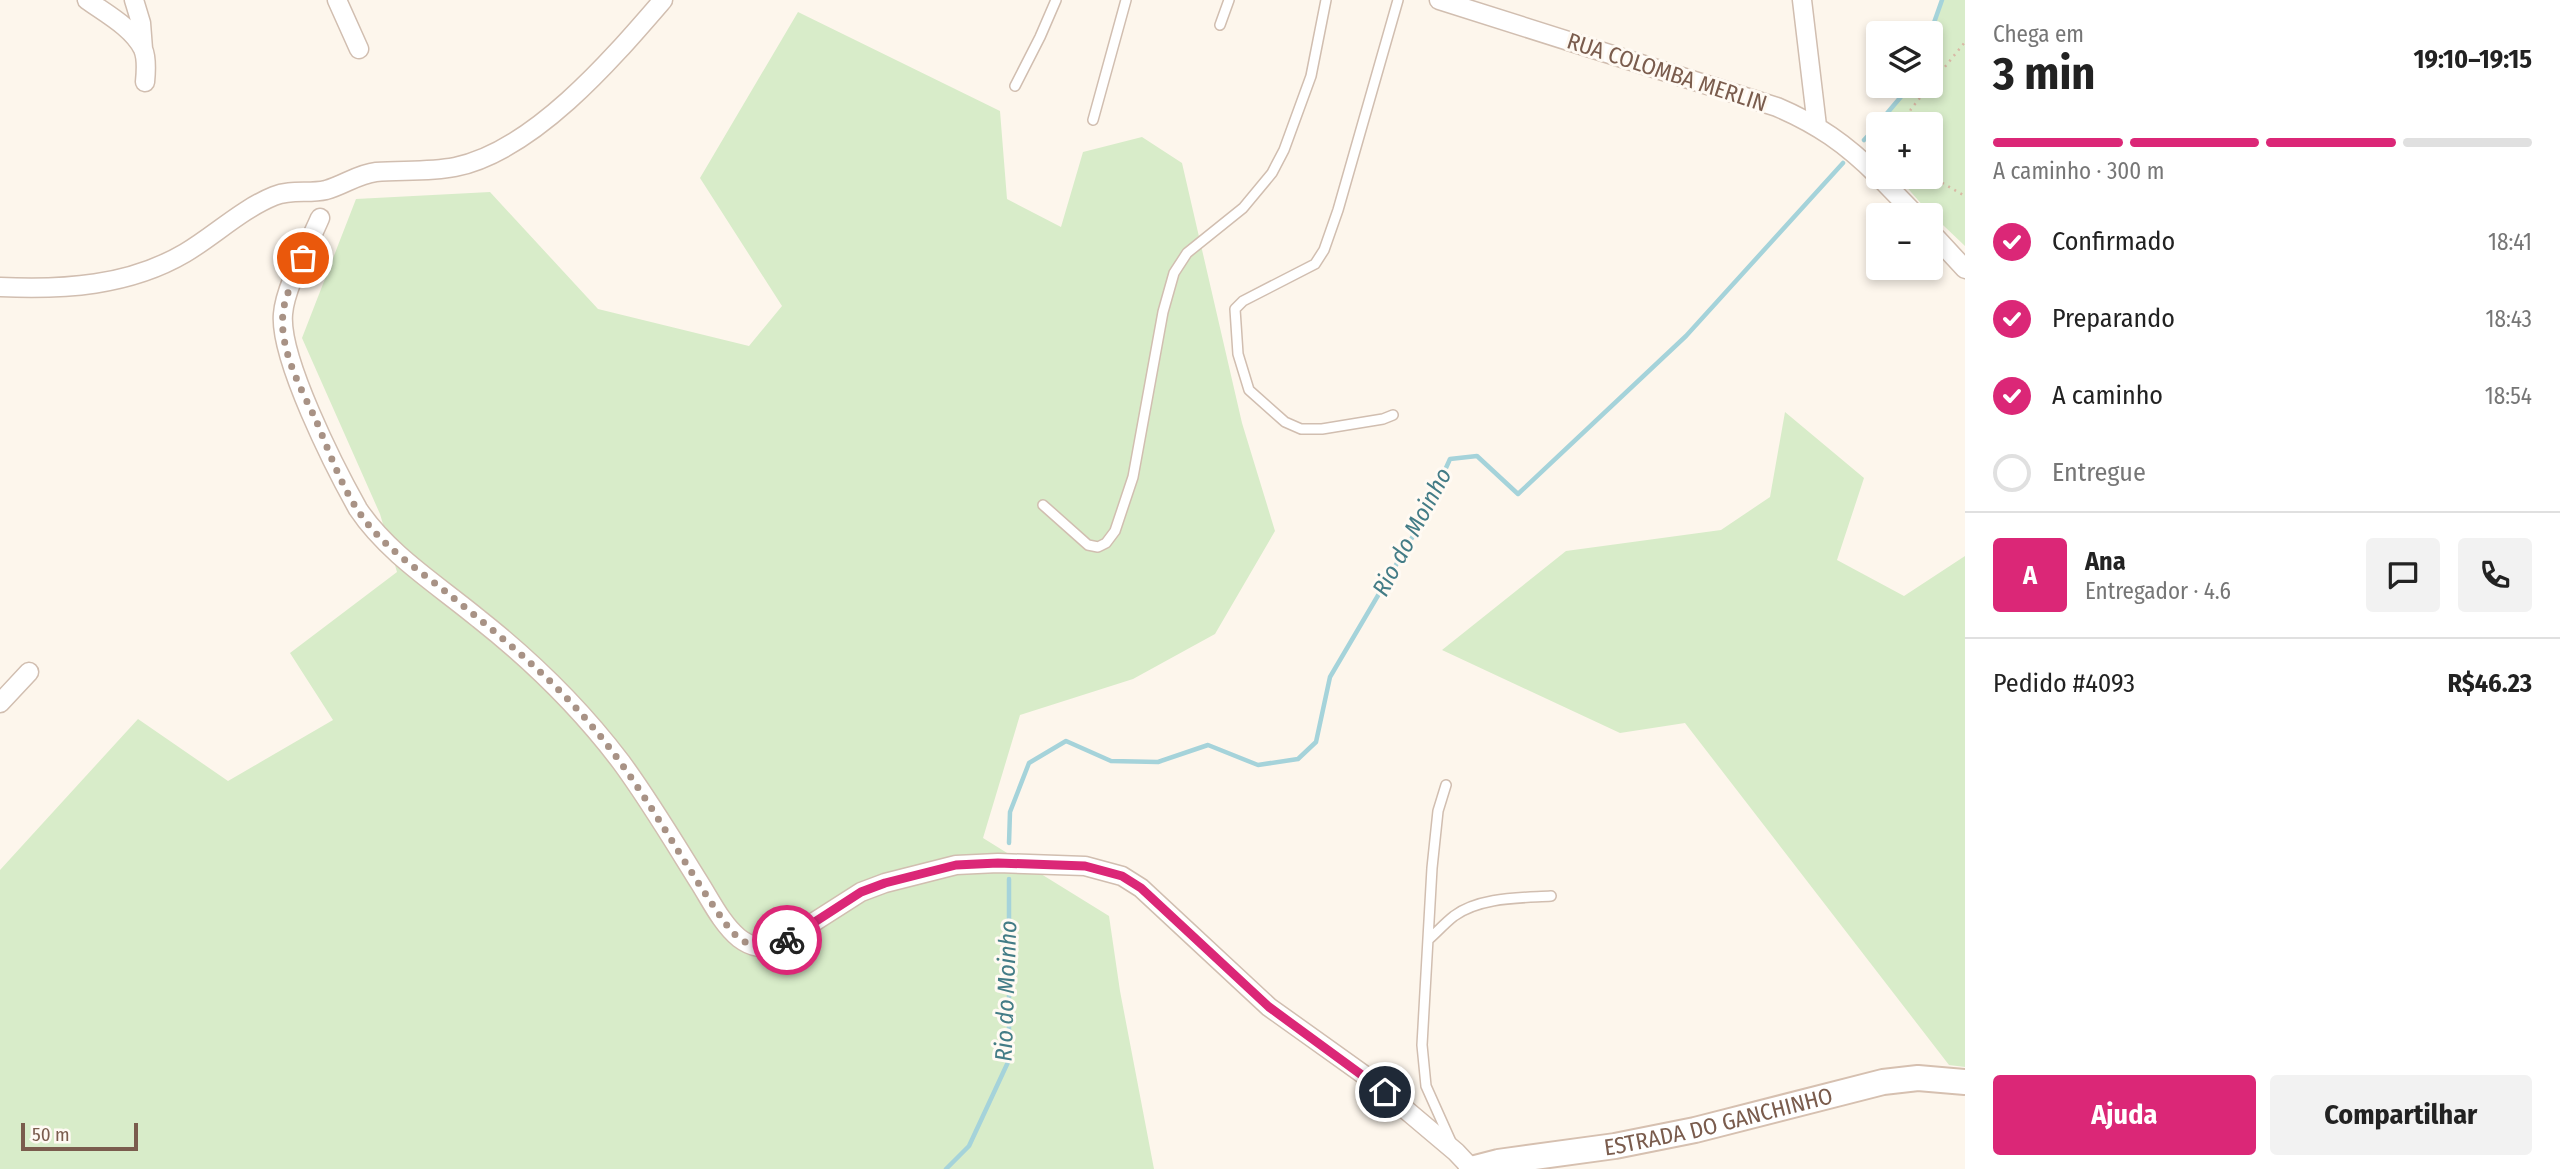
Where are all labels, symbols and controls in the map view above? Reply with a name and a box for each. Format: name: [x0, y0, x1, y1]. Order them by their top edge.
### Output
text: Chega em: [1993, 20, 2084, 48]
map controls: [1866, 21, 1943, 280]
button: layers: [1866, 21, 1943, 98]
street label: RUA COLOMBA MERLIN: [1564, 26, 1770, 118]
text: 19:10–19:15: [2413, 44, 2532, 75]
text: 3 min: [1993, 46, 2095, 101]
button: +: [1866, 112, 1943, 189]
text: A caminho · 300 m: [1993, 157, 2164, 185]
button: −: [1866, 203, 1943, 280]
icon: check: [1993, 223, 2031, 261]
text: Confirmado: [2052, 226, 2175, 257]
pin: [273, 228, 333, 288]
text: 18:41: [2488, 228, 2532, 256]
icon: bag: [284, 239, 322, 277]
icon: check: [1993, 300, 2031, 338]
text: Preparando: [2052, 303, 2175, 334]
text: 18:43: [2486, 305, 2532, 333]
icon: check: [1993, 377, 2031, 415]
text: A caminho: [2052, 380, 2163, 411]
text: 18:54: [2485, 382, 2532, 410]
text: Entregue: [2052, 457, 2146, 488]
water label: Rio do Moinho: [1366, 463, 1458, 601]
button: chat: [2366, 538, 2440, 612]
button: phone: [2458, 538, 2532, 612]
text: Ana: [2085, 546, 2126, 577]
text: A: [2023, 560, 2037, 591]
text: Entregador · 4.6: [2085, 577, 2231, 605]
text: Pedido #4093: [1993, 668, 2135, 699]
text: R$46.23: [2447, 668, 2532, 699]
courier: [752, 905, 822, 975]
water label: Rio do Moinho: [990, 920, 1022, 1062]
icon: bike: [768, 921, 806, 959]
pin: [1355, 1062, 1415, 1122]
icon: home: [1366, 1073, 1404, 1111]
button: Ajuda: [1993, 1075, 2256, 1155]
button: Compartilhar: [2270, 1075, 2532, 1155]
street label: ESTRADA DO GANCHINHO: [1602, 1081, 1835, 1161]
scale bar: [21, 1120, 138, 1152]
text: 50 m: [32, 1123, 70, 1146]

